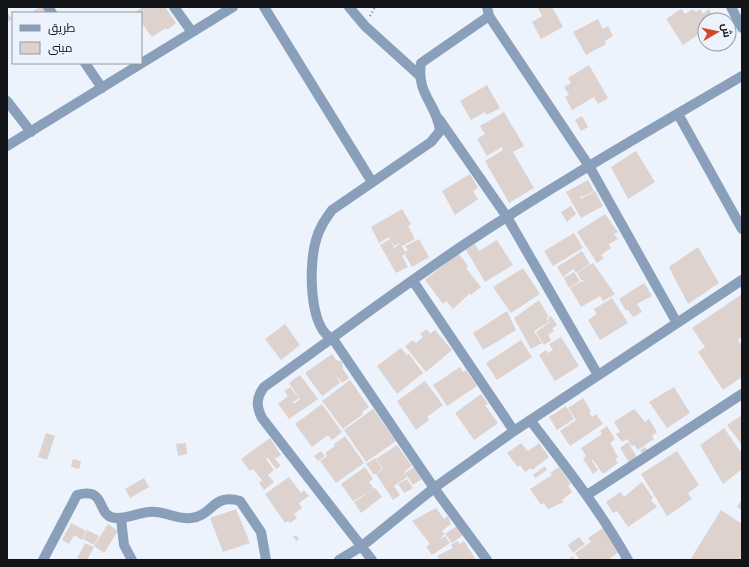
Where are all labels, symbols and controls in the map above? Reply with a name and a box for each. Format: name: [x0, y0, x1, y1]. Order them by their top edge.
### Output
legend: [12, 12, 142, 64]
north arrow: [697, 12, 737, 52]
text: طريق: [48, 20, 76, 35]
text: ش: [719, 22, 735, 39]
text: مبنى: [48, 40, 73, 55]

